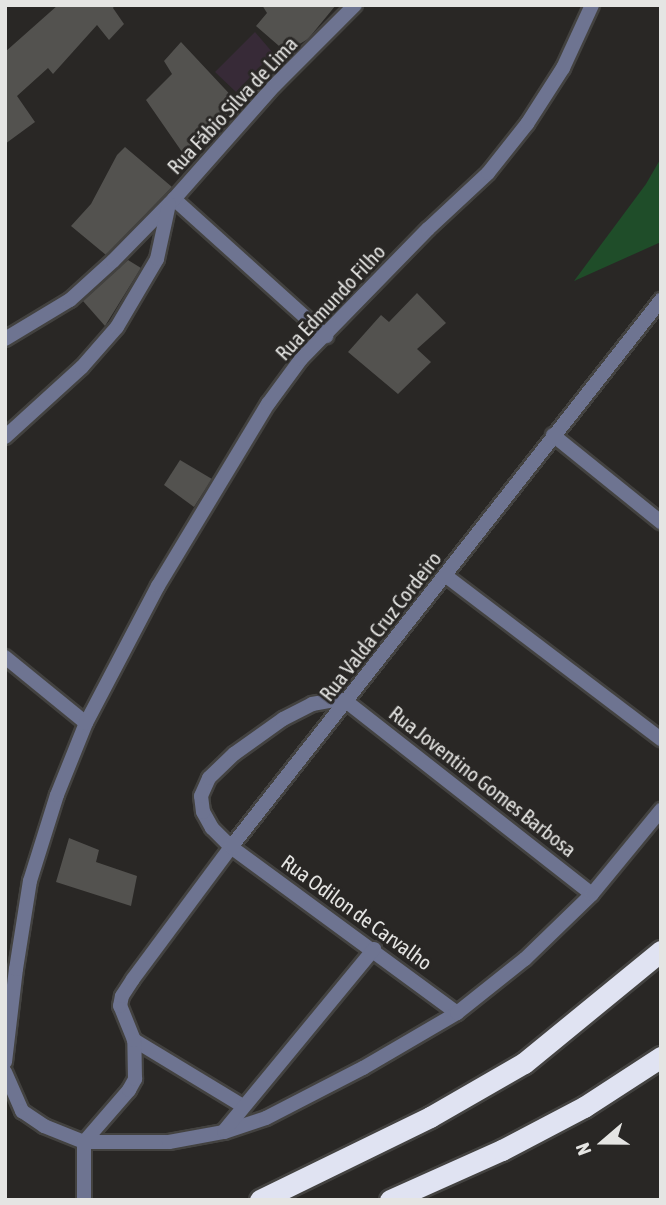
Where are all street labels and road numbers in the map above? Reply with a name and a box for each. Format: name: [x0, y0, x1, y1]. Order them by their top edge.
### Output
street label: Rua Fábio Silva de Lima: [162, 31, 302, 179]
street label: Rua Edmundo Filho: [270, 239, 390, 365]
street label: Rua Valda Cruz Cordeiro: [314, 546, 446, 706]
street label: Rua Joventino Gomes Barbosa: [384, 700, 582, 862]
street label: Rua Odilon de Carvalho: [277, 849, 437, 975]

